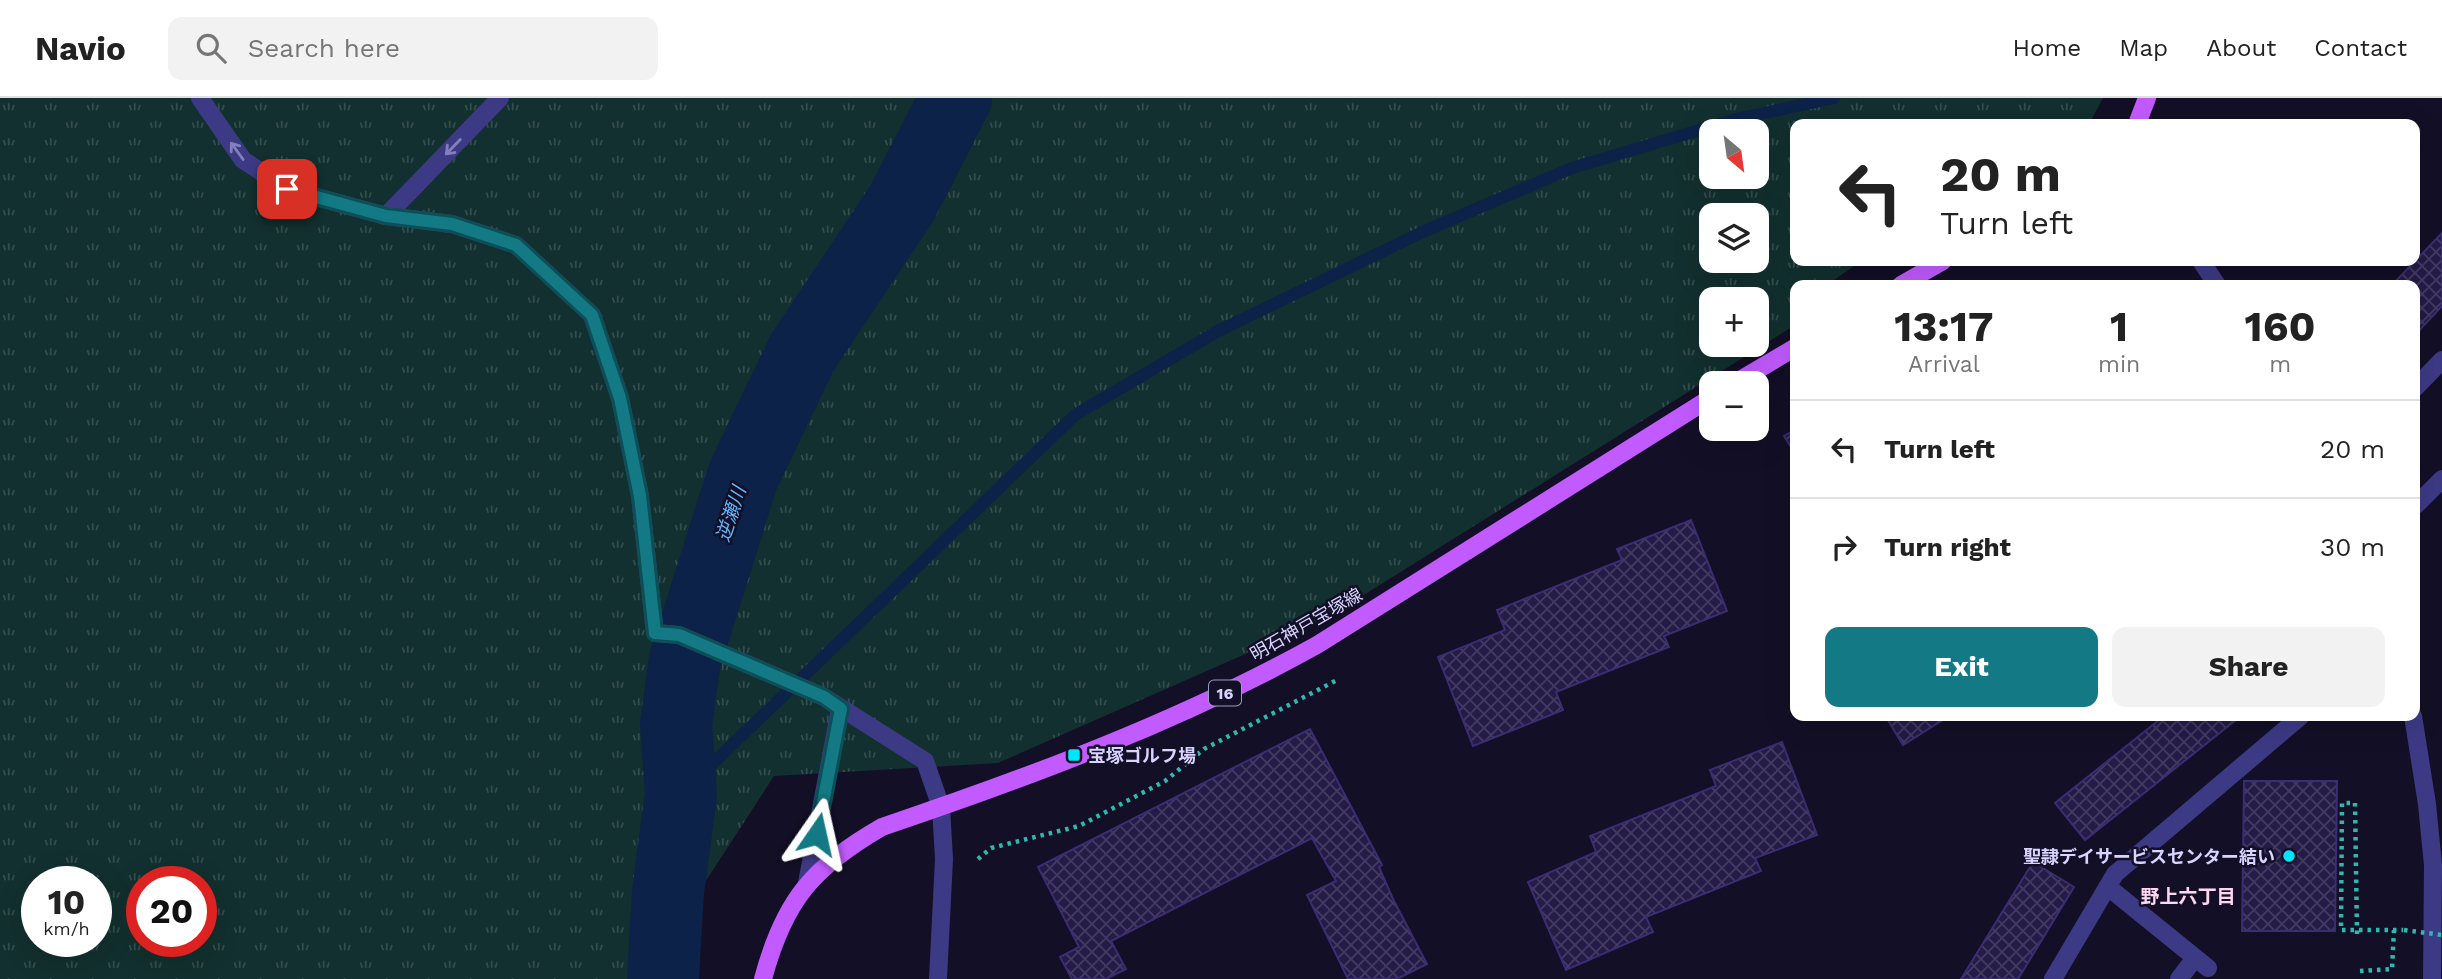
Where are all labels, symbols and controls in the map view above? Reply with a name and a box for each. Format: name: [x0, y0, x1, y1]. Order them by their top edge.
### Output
search box: [168, 17, 658, 80]
text: Navio: [35, 29, 126, 68]
icon: search: [192, 29, 230, 67]
text: Search here: [248, 33, 400, 63]
text: Home: [2013, 34, 2081, 62]
text: Map: [2119, 34, 2168, 62]
text: About: [2206, 34, 2276, 62]
text: Contact: [2314, 34, 2407, 62]
north arrow: [1699, 119, 1769, 189]
map controls: [1699, 119, 1769, 441]
one-way arrow: [444, 138, 461, 155]
one-way arrow: [230, 142, 244, 161]
text: 20 m: [1940, 145, 2061, 203]
icon: left: [1825, 147, 1916, 238]
pin: [257, 159, 317, 219]
icon: arrive: [268, 170, 306, 208]
button: layers: [1699, 203, 1769, 273]
text: Turn left: [1940, 204, 2073, 242]
button: +: [1699, 287, 1769, 357]
text: 13:17: [1894, 302, 1994, 351]
text: 1: [2110, 302, 2128, 351]
text: 160: [2245, 302, 2316, 351]
text: Arrival: [1908, 351, 1980, 378]
text: min: [2098, 351, 2140, 378]
text: m: [2269, 351, 2291, 378]
button: −: [1699, 371, 1769, 441]
icon: left: [1825, 430, 1863, 468]
text: Turn left: [1884, 434, 1995, 464]
text: 20 m: [2320, 434, 2385, 464]
water label: 逆瀬川: [711, 481, 751, 545]
icon: right: [1825, 528, 1863, 566]
text: Turn right: [1884, 532, 2011, 562]
text: 30 m: [2320, 532, 2385, 562]
street label: 明石神戸宝塚線: [1246, 583, 1366, 665]
button: Exit: [1825, 627, 2098, 707]
button: Share: [2112, 627, 2385, 707]
road number: 16: [1209, 680, 1241, 706]
place label: 宝塚ゴルフ場: [1088, 745, 1196, 766]
marker: 宝塚ゴルフ場: [1066, 747, 1082, 763]
position arrow: [780, 797, 854, 871]
place label: 聖隷デイサービスセンター結い: [2023, 846, 2275, 867]
marker: 聖隷デイサービスセンター結い: [2281, 848, 2297, 864]
speed limit sign: 20: [126, 866, 217, 957]
text: 10: [48, 881, 85, 923]
district label: 野上六丁目: [2140, 885, 2236, 908]
text: km/h: [43, 918, 90, 939]

